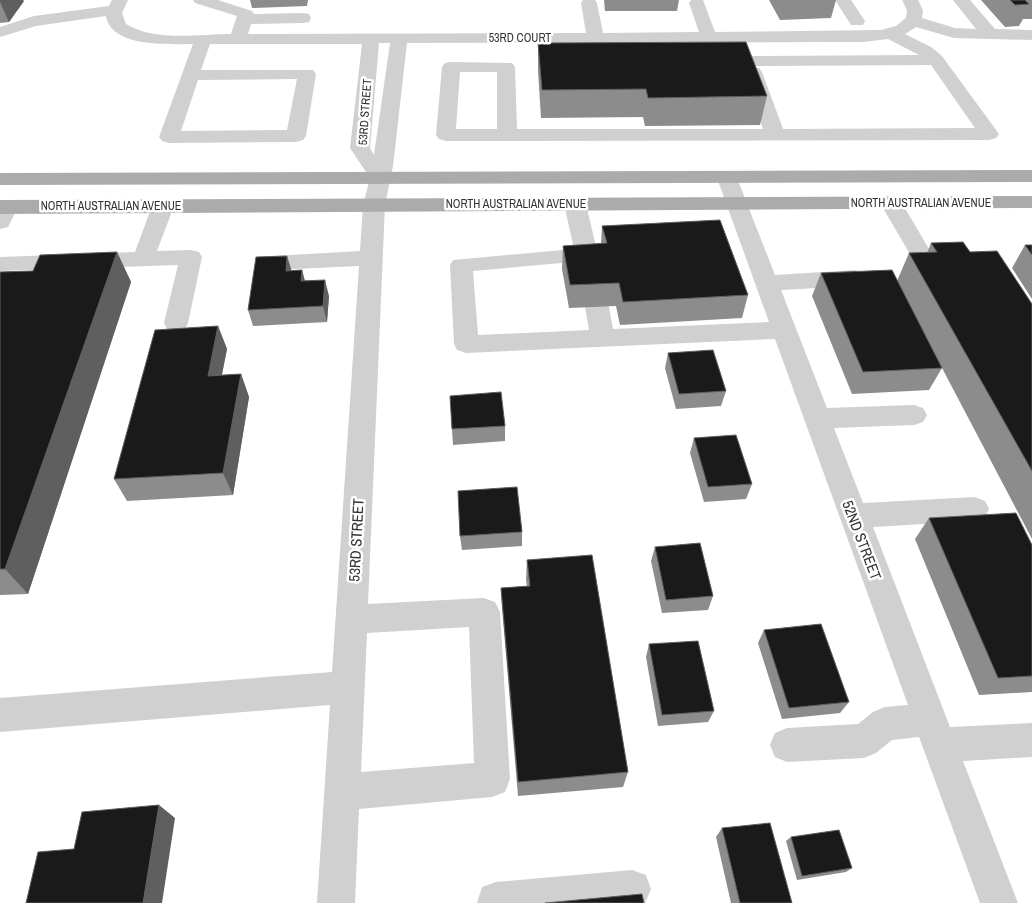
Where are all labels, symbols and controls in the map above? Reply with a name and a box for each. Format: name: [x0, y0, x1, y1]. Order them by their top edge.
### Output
street label: 53RD COURT: [489, 30, 551, 46]
street label: 53RD STREET: [355, 78, 375, 146]
street label: NORTH AUSTRALIAN AVENUE: [851, 195, 991, 211]
street label: NORTH AUSTRALIAN AVENUE: [446, 196, 586, 212]
street label: NORTH AUSTRALIAN AVENUE: [41, 198, 181, 214]
street label: 53RD STREET: [343, 497, 369, 582]
street label: 52ND STREET: [837, 497, 887, 583]

